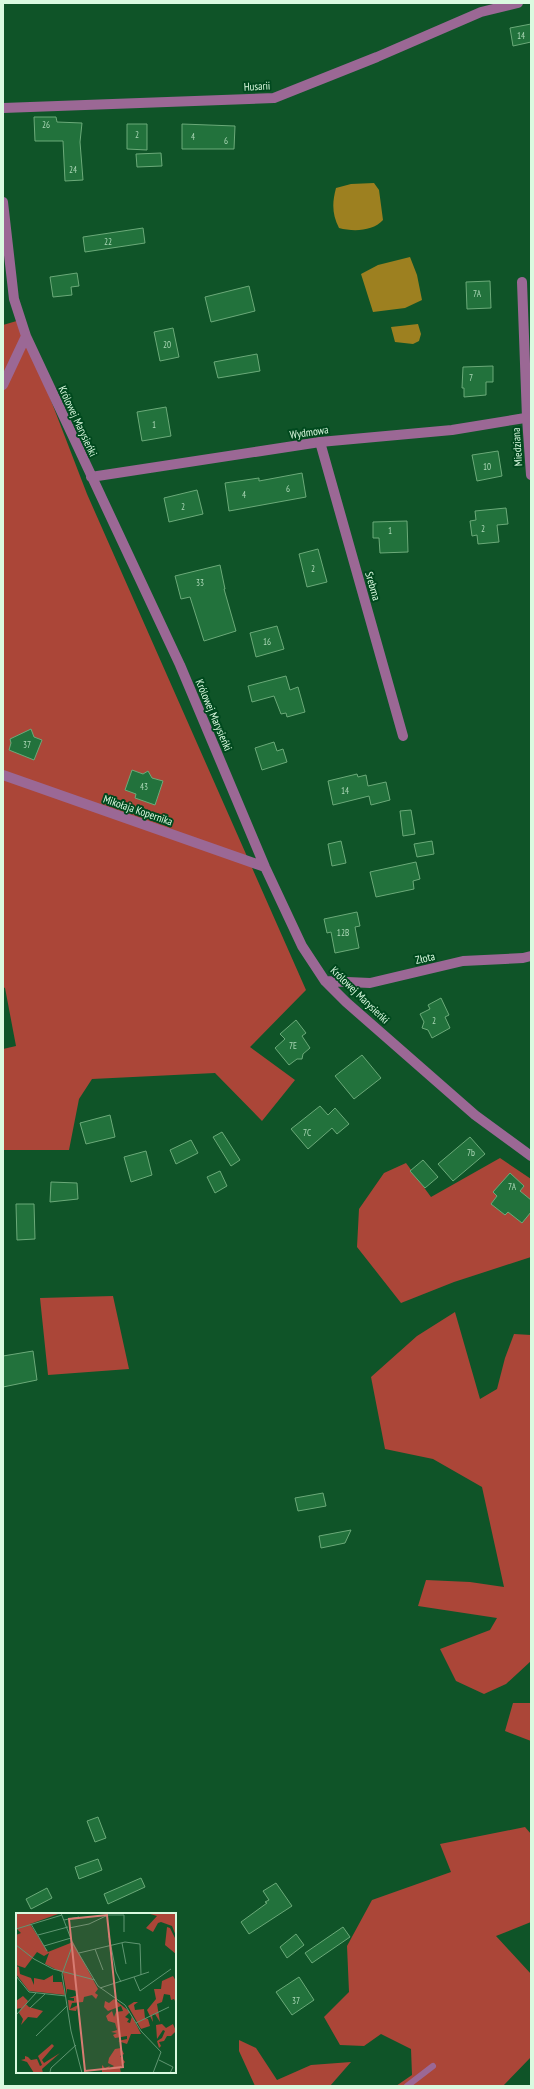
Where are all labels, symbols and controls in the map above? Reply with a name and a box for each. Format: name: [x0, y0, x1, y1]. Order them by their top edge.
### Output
house number: 14: [517, 30, 525, 41]
street label: Husarii: [243, 78, 271, 94]
house number: 26: [42, 119, 50, 130]
house number: 2: [135, 129, 139, 140]
house number: 4: [191, 131, 195, 142]
house number: 6: [224, 135, 228, 146]
house number: 24: [69, 164, 77, 175]
house number: 22: [104, 236, 112, 247]
house number: 7A: [473, 288, 482, 299]
house number: 20: [163, 339, 171, 350]
house number: 7: [469, 372, 473, 383]
street label: Królowej Marysieńki: [55, 383, 101, 459]
house number: 1: [152, 419, 156, 430]
street label: Wydmowa: [289, 422, 329, 442]
street label: Miedziana: [509, 427, 525, 467]
house number: 10: [483, 461, 491, 472]
house number: 6: [286, 483, 290, 494]
house number: 4: [242, 489, 246, 500]
house number: 2: [181, 501, 185, 512]
house number: 2: [481, 523, 485, 534]
house number: 1: [388, 525, 392, 536]
house number: 2: [311, 563, 315, 574]
street label: Srebrna: [362, 570, 384, 602]
house number: 33: [196, 577, 204, 588]
house number: 16: [263, 636, 271, 647]
street label: Królowej Marysieńki: [193, 677, 235, 753]
house number: 37: [23, 739, 31, 750]
house number: 43: [140, 781, 148, 792]
house number: 14: [341, 785, 349, 796]
street label: Mikołaja Kopernika: [102, 792, 174, 828]
house number: 12B: [337, 927, 349, 938]
street label: Złota: [414, 949, 436, 967]
street label: Królowej Marysieńki: [328, 963, 392, 1027]
house number: 2: [432, 1015, 436, 1026]
house number: 7E: [289, 1040, 297, 1051]
house number: 7C: [303, 1127, 311, 1138]
house number: 7b: [467, 1147, 475, 1158]
house number: 7A: [508, 1181, 517, 1192]
inset map: [16, 1913, 176, 2073]
house number: 37: [292, 1995, 300, 2006]

